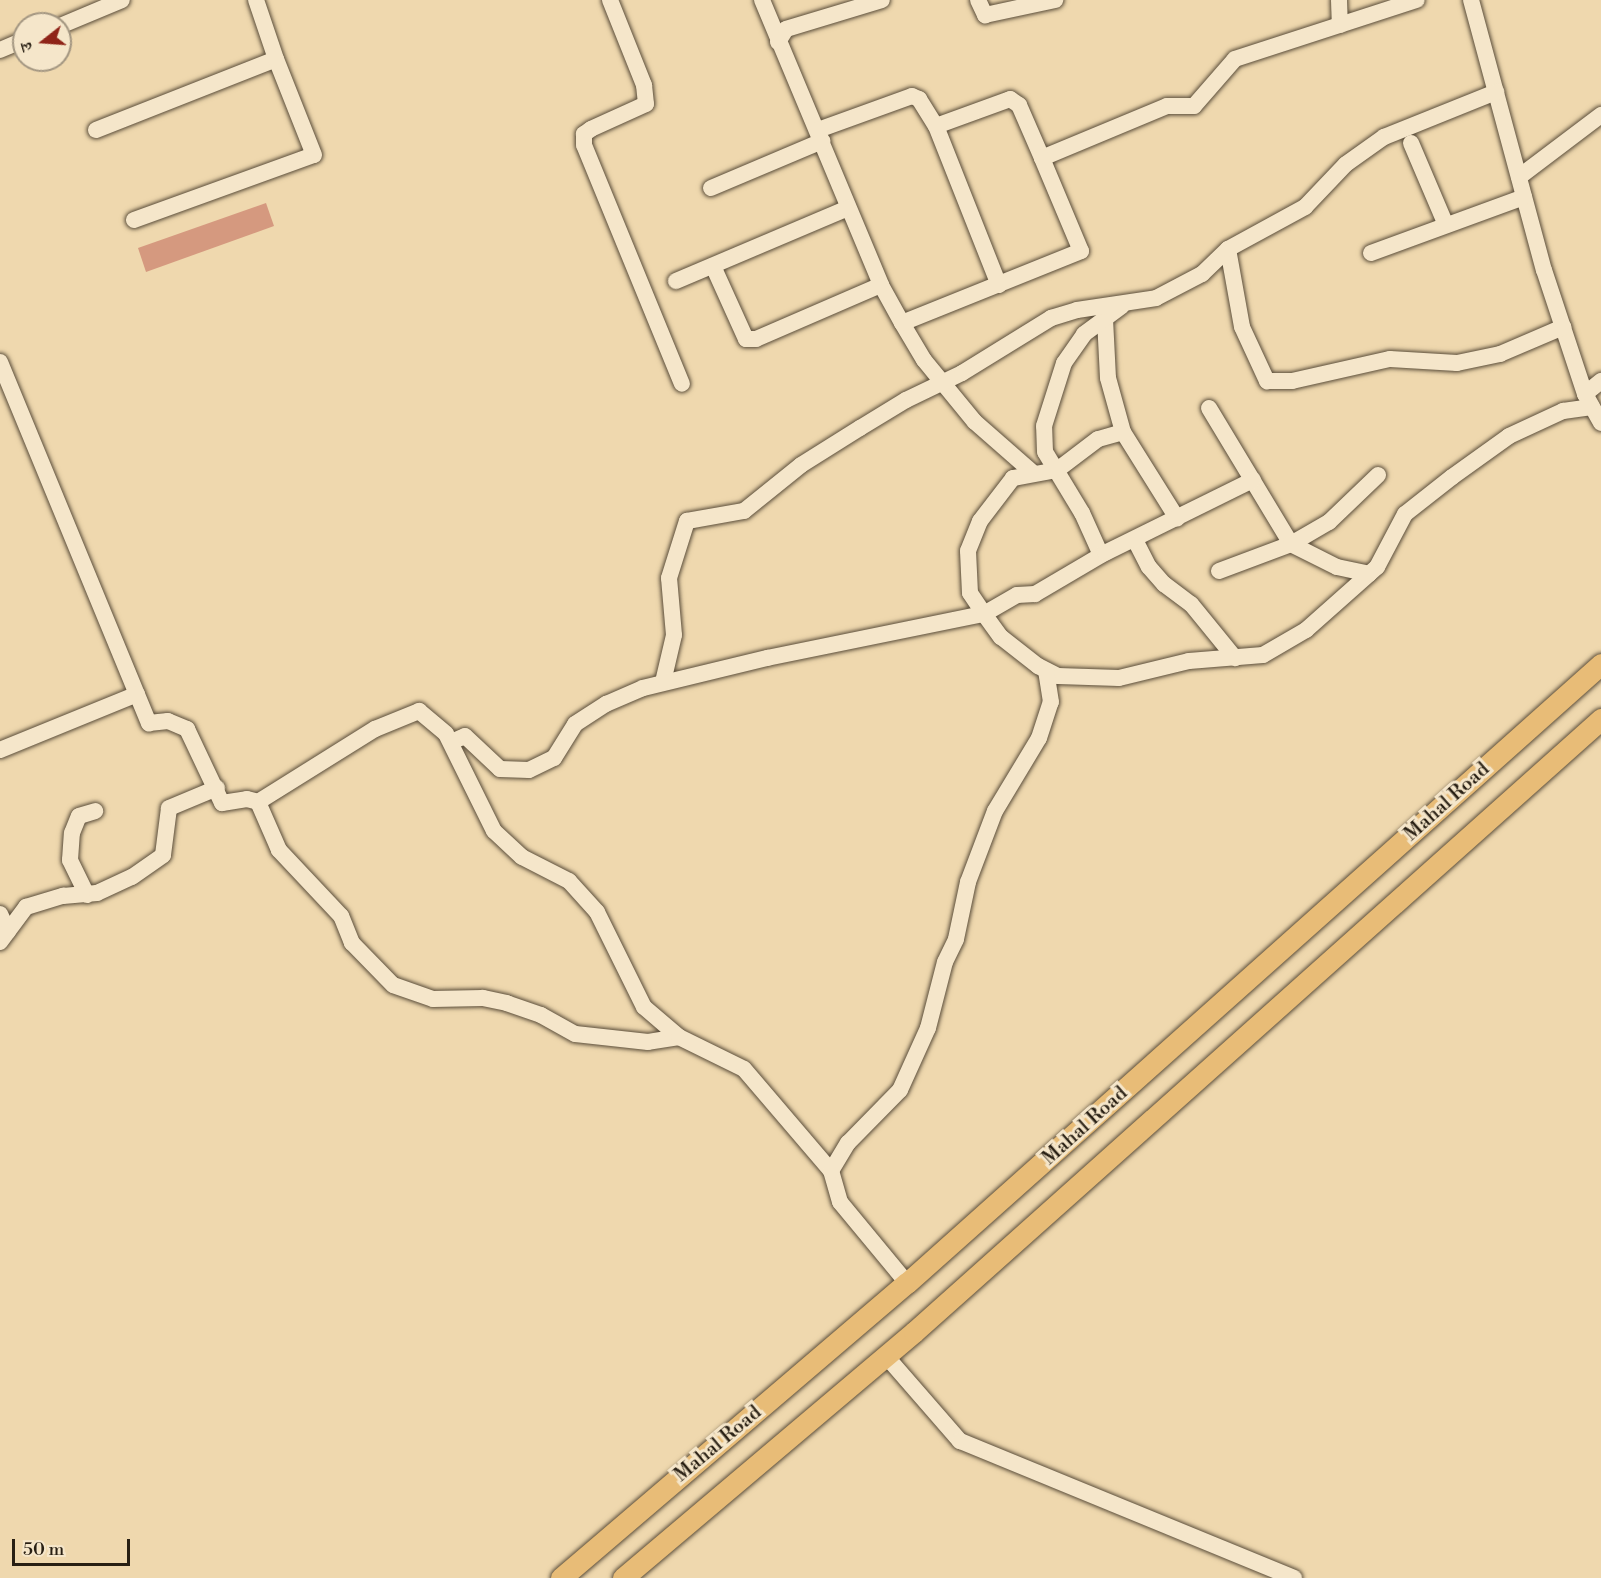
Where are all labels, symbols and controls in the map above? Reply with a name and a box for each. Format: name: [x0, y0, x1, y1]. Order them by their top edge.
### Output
north arrow: [12, 12, 72, 72]
text: उ: [16, 40, 37, 54]
street label: Mahal Road: [1399, 758, 1495, 846]
street label: Mahal Road: [1037, 1082, 1133, 1170]
street label: Mahal Road: [670, 1401, 766, 1487]
scale bar: [15, 1527, 134, 1565]
text: 50 m: [23, 1538, 64, 1561]

